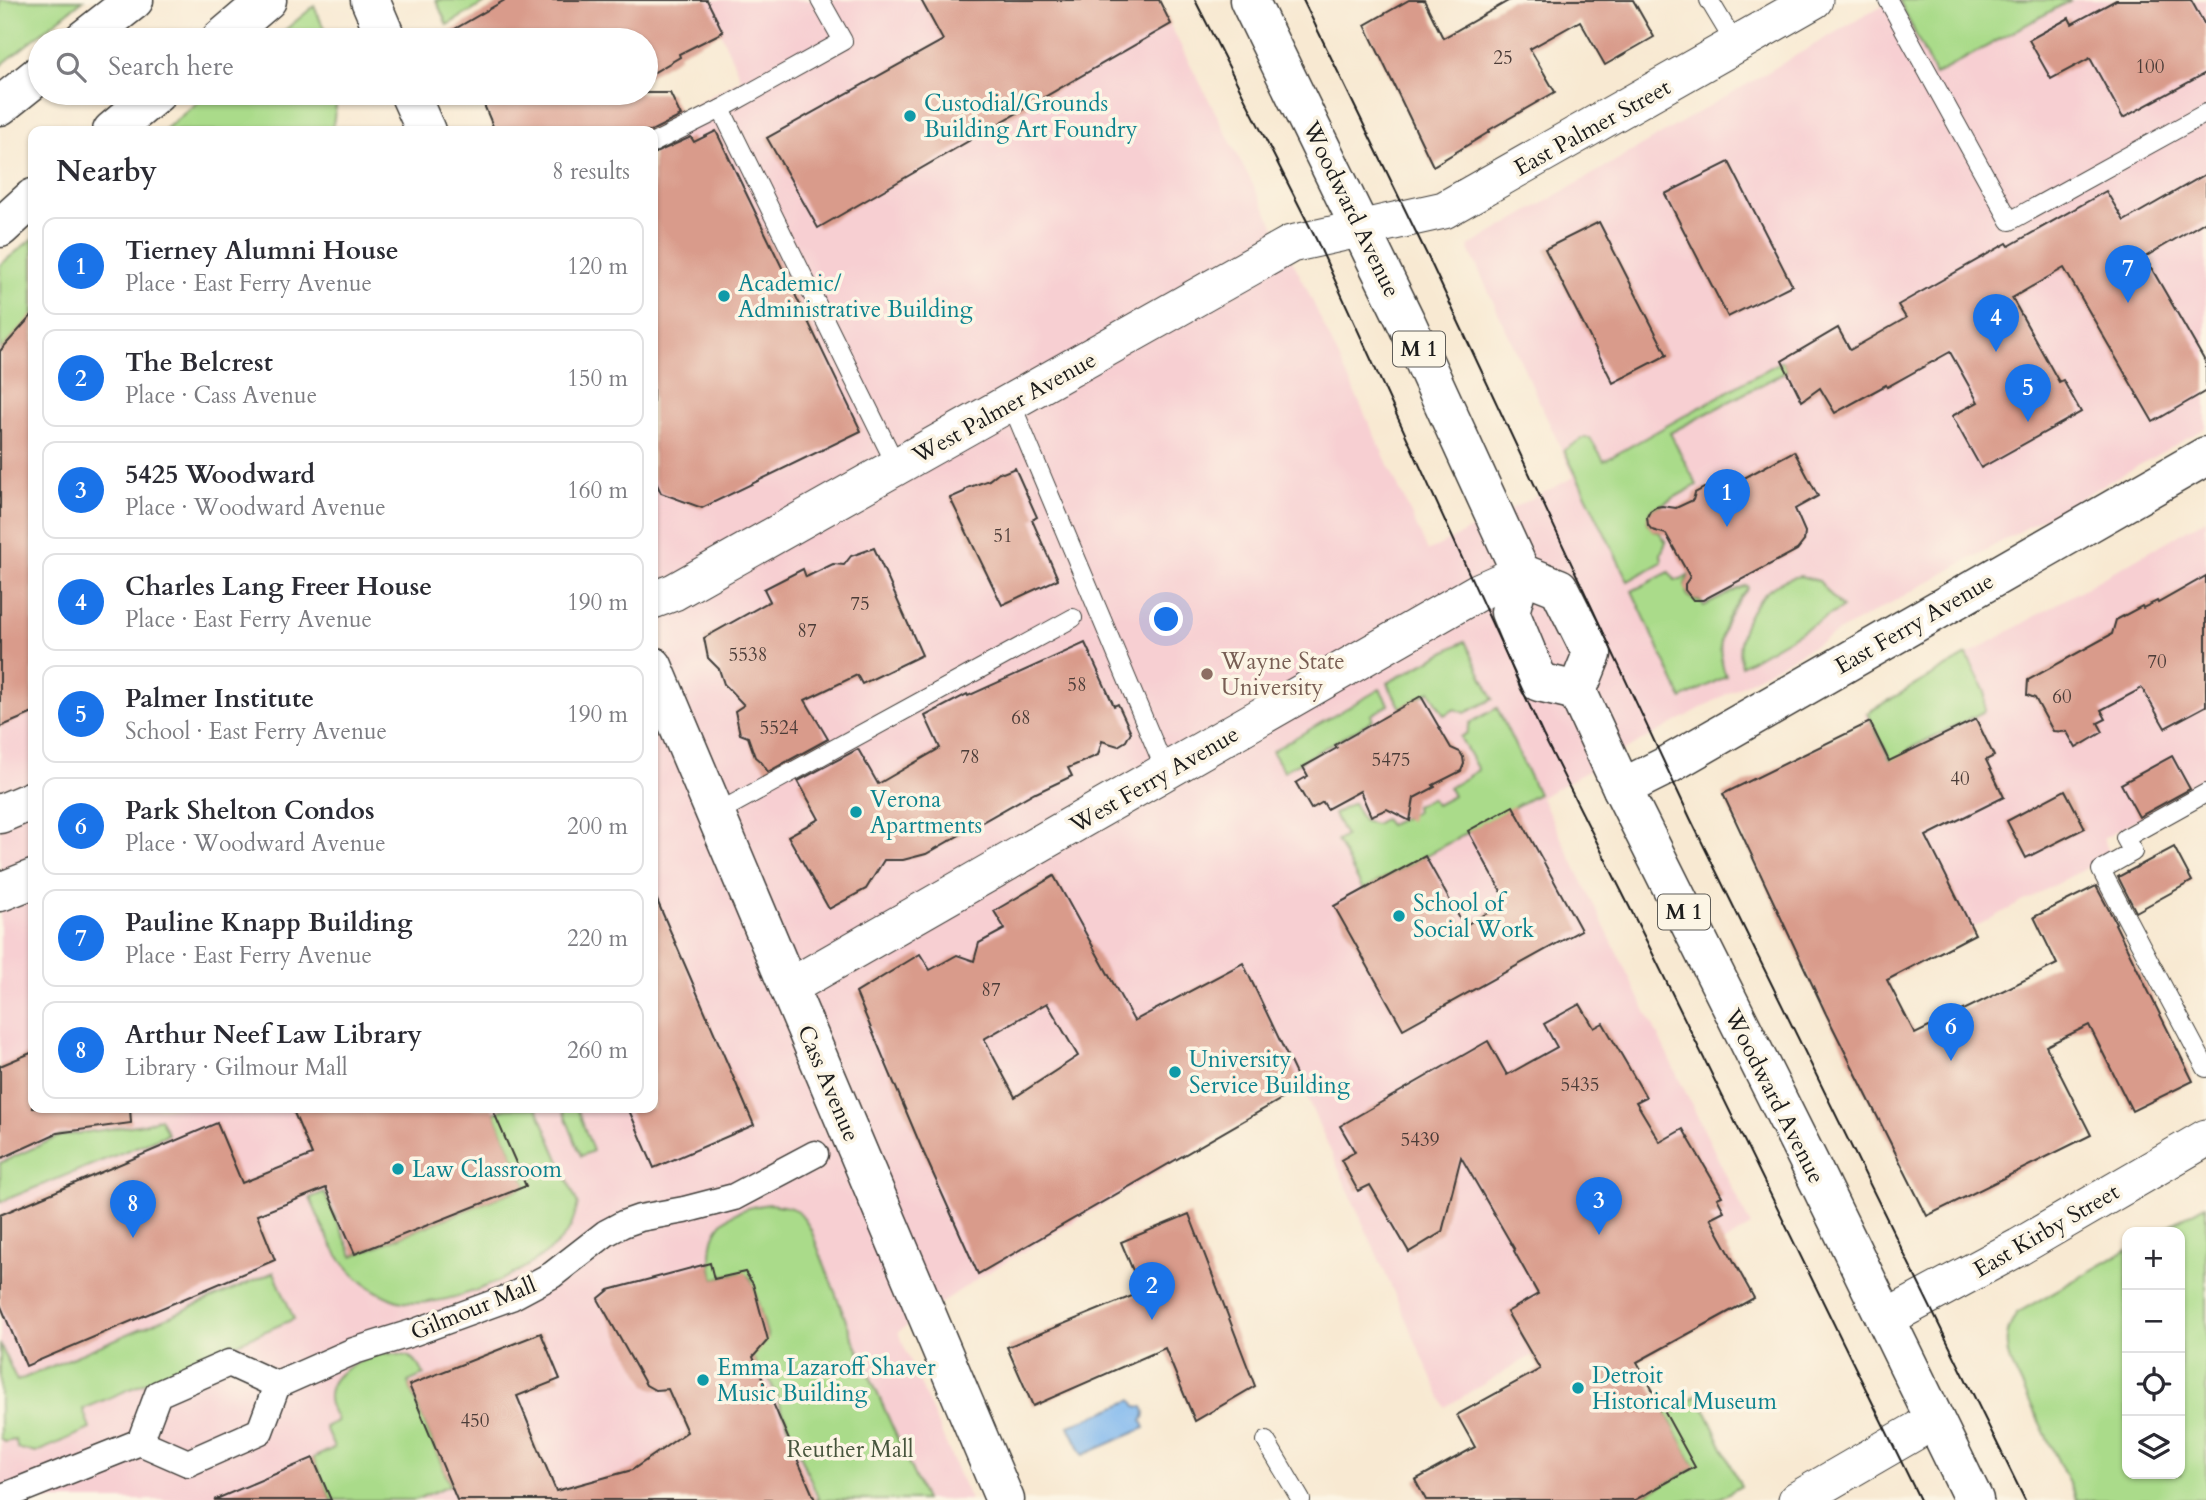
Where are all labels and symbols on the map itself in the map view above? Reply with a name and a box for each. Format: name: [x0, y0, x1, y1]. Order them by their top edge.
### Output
house number: 25: [1493, 45, 1513, 71]
house number: 100: [2135, 54, 2165, 80]
street label: East Palmer Street: [1508, 72, 1676, 183]
place label: Custodial/Grounds Building Art Foundry: [924, 88, 1138, 145]
marker: Custodial/Grounds Building Art Foundry: [902, 108, 918, 124]
street label: Woodward Avenue: [1295, 115, 1408, 302]
pin: 7: [2105, 245, 2151, 303]
place label: Academic/ Administrative Building: [738, 268, 973, 325]
marker: Academic/ Administrative Building: [716, 288, 732, 304]
pin: 4: [1973, 294, 2019, 352]
road number: M 1: [1393, 332, 1445, 366]
street label: West Palmer Avenue: [906, 344, 1102, 471]
pin: 5: [2005, 364, 2051, 422]
pin: 1: [1704, 469, 1750, 527]
house number: 51: [993, 523, 1013, 549]
street label: East Ferry Avenue: [1829, 565, 1999, 681]
house number: 75: [850, 591, 870, 617]
your location: [1149, 602, 1183, 636]
house number: 87: [797, 618, 817, 644]
house number: 5538: [729, 642, 767, 668]
place label: Wayne State University: [1220, 646, 1345, 703]
house number: 70: [2147, 649, 2167, 675]
marker: Wayne State University: [1199, 666, 1215, 682]
house number: 58: [1067, 672, 1087, 698]
house number: 60: [2052, 684, 2072, 710]
house number: 68: [1011, 705, 1031, 731]
house number: 5524: [760, 715, 799, 741]
street label: West Ferry Avenue: [1063, 718, 1244, 841]
house number: 78: [960, 744, 980, 770]
house number: 5475: [1372, 747, 1410, 773]
house number: 40: [1950, 766, 1970, 792]
place label: Verona Apartments: [870, 784, 982, 841]
marker: Verona Apartments: [848, 804, 864, 820]
place label: School of Social Work: [1413, 888, 1535, 945]
road number: M 1: [1658, 894, 1710, 930]
marker: School of Social Work: [1391, 908, 1407, 924]
house number: 87: [981, 977, 1001, 1003]
street label: Woodward Avenue: [1717, 1003, 1832, 1189]
pin: 6: [1928, 1003, 1974, 1061]
street label: Cass Avenue: [790, 1020, 867, 1146]
place label: University Service Building: [1189, 1044, 1350, 1101]
marker: University Service Building: [1167, 1064, 1183, 1080]
house number: 5435: [1561, 1072, 1599, 1098]
house number: 5439: [1401, 1127, 1440, 1153]
place label: Law Classroom: [412, 1154, 562, 1185]
marker: Law Classroom: [390, 1161, 406, 1177]
street label: East Kirby Street: [1968, 1176, 2125, 1285]
pin: 3: [1576, 1177, 1622, 1235]
pin: 8: [110, 1180, 156, 1238]
pin: 2: [1129, 1262, 1175, 1320]
street label: Gilmour Mall: [406, 1269, 541, 1348]
place label: Emma Lazaroff Shaver Music Building: [717, 1352, 936, 1409]
place label: Detroit Historical Museum: [1592, 1360, 1777, 1417]
marker: Emma Lazaroff Shaver Music Building: [695, 1372, 711, 1388]
marker: Detroit Historical Museum: [1570, 1380, 1586, 1396]
house number: 450: [460, 1408, 490, 1434]
park label: Reuther Mall: [786, 1434, 914, 1465]

